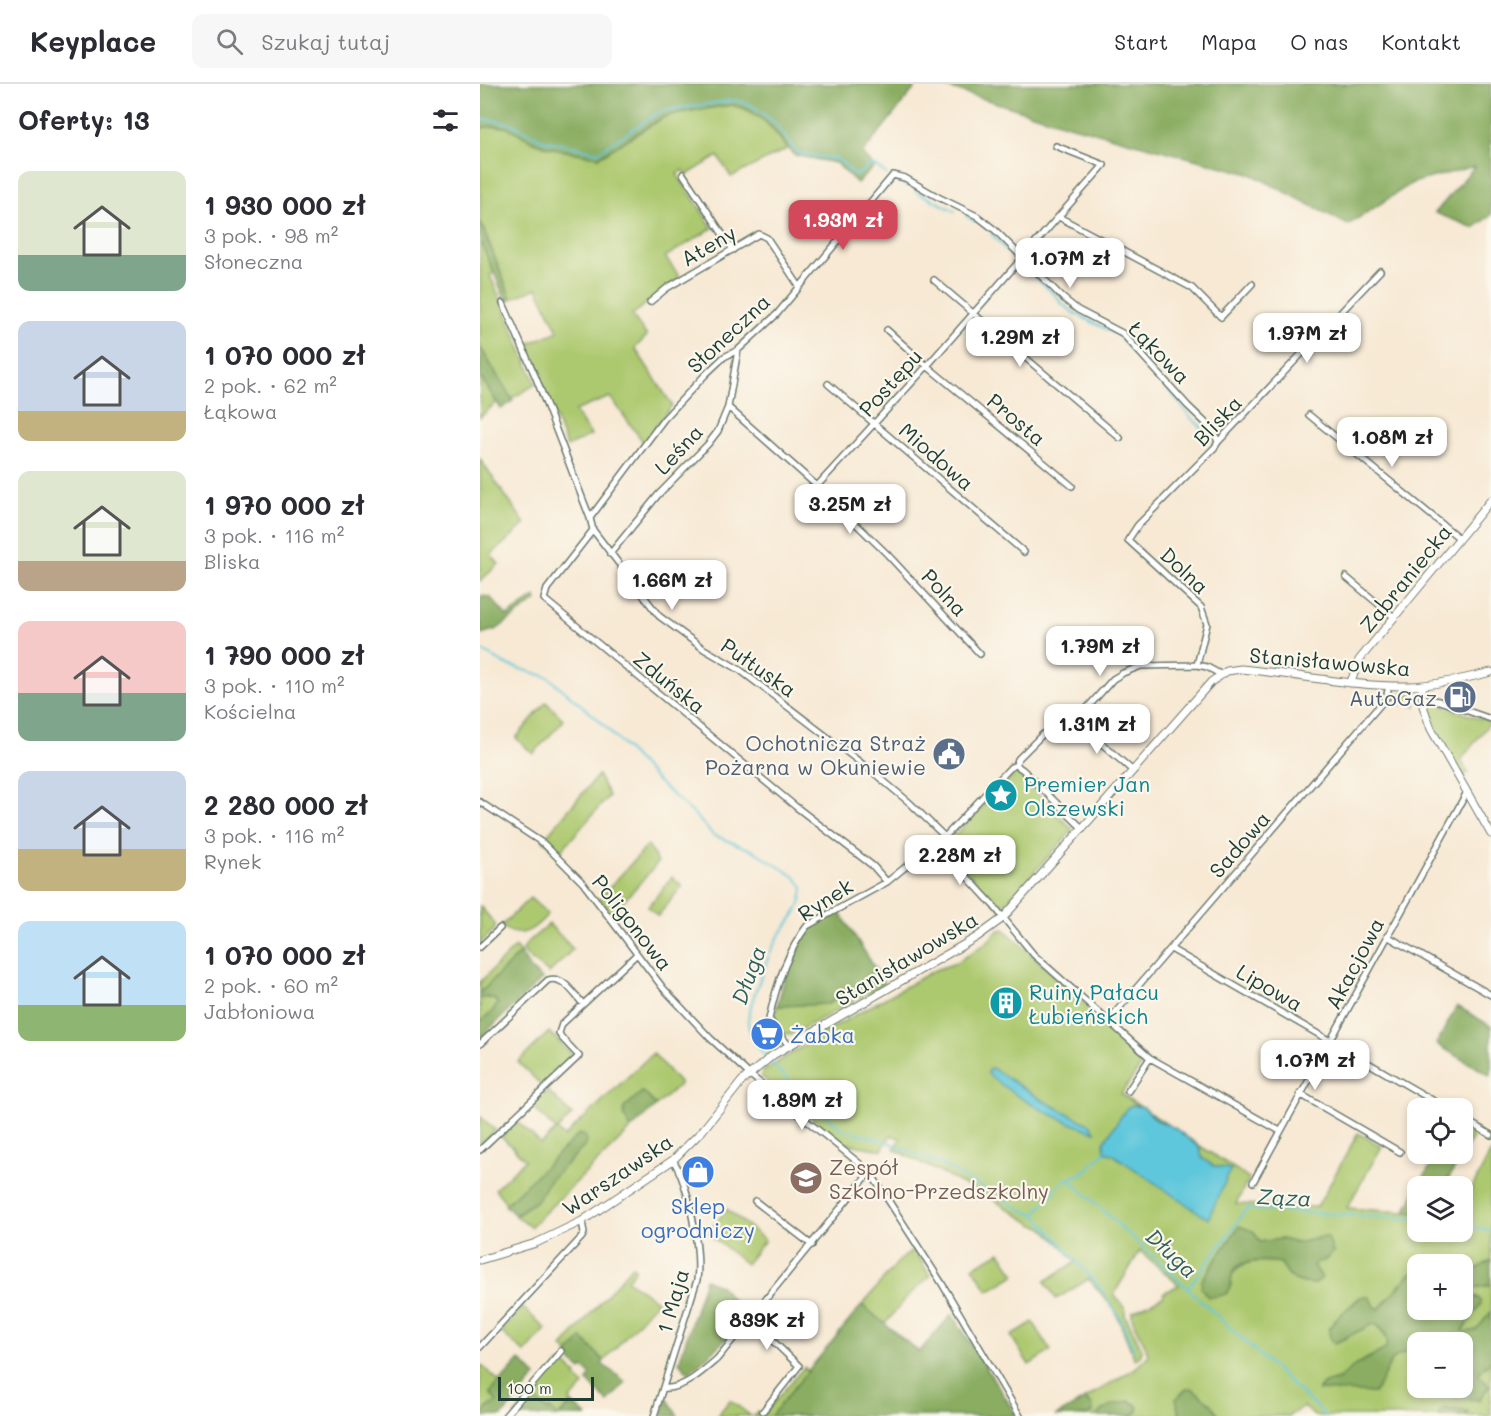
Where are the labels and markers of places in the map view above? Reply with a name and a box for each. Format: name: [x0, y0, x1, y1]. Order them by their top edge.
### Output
pin: 1.93M zł: [781, 200, 905, 251]
pin: 1.07M zł: [1008, 238, 1132, 289]
pin: 1.97M zł: [1245, 313, 1369, 364]
pin: 1.29M zł: [958, 317, 1082, 368]
pin: 1.08M zł: [1330, 417, 1454, 468]
pin: 3.25M zł: [788, 484, 912, 535]
pin: 1.66M zł: [610, 560, 734, 611]
pin: 1.79M zł: [1038, 626, 1162, 677]
fuel station icon: AutoGaz: [1442, 679, 1478, 715]
place label: AutoGaz: [1349, 684, 1437, 711]
pin: 1.31M zł: [1035, 704, 1159, 755]
place label: Ochotnicza Straż Pożarna w Okuniewie: [705, 729, 926, 780]
public building icon: Ochotnicza Straż Pożarna w Okuniewie: [931, 736, 967, 772]
place label: Premier Jan Olszewski: [1024, 770, 1150, 821]
place icon: Premier Jan Olszewski: [983, 777, 1019, 813]
pin: 2.28M zł: [898, 835, 1022, 886]
place label: Ruiny Pałacu Łubieńskich: [1029, 978, 1159, 1029]
building icon: Ruiny Pałacu Łubieńskich: [988, 985, 1024, 1021]
supermarket icon: Żabka: [749, 1016, 785, 1052]
place label: Żabka: [790, 1021, 855, 1048]
pin: 1.07M zł: [1253, 1040, 1377, 1091]
pin: 1.89M zł: [740, 1080, 864, 1131]
place label: Zespół Szkolno-Przedszkolny: [829, 1153, 1049, 1204]
shop icon: Sklep ogrodniczy: [680, 1154, 716, 1190]
school or university icon: Zespół Szkolno-Przedszkolny: [788, 1160, 824, 1196]
place label: Sklep ogrodniczy: [641, 1192, 755, 1243]
pin: 839K zł: [712, 1300, 822, 1351]

